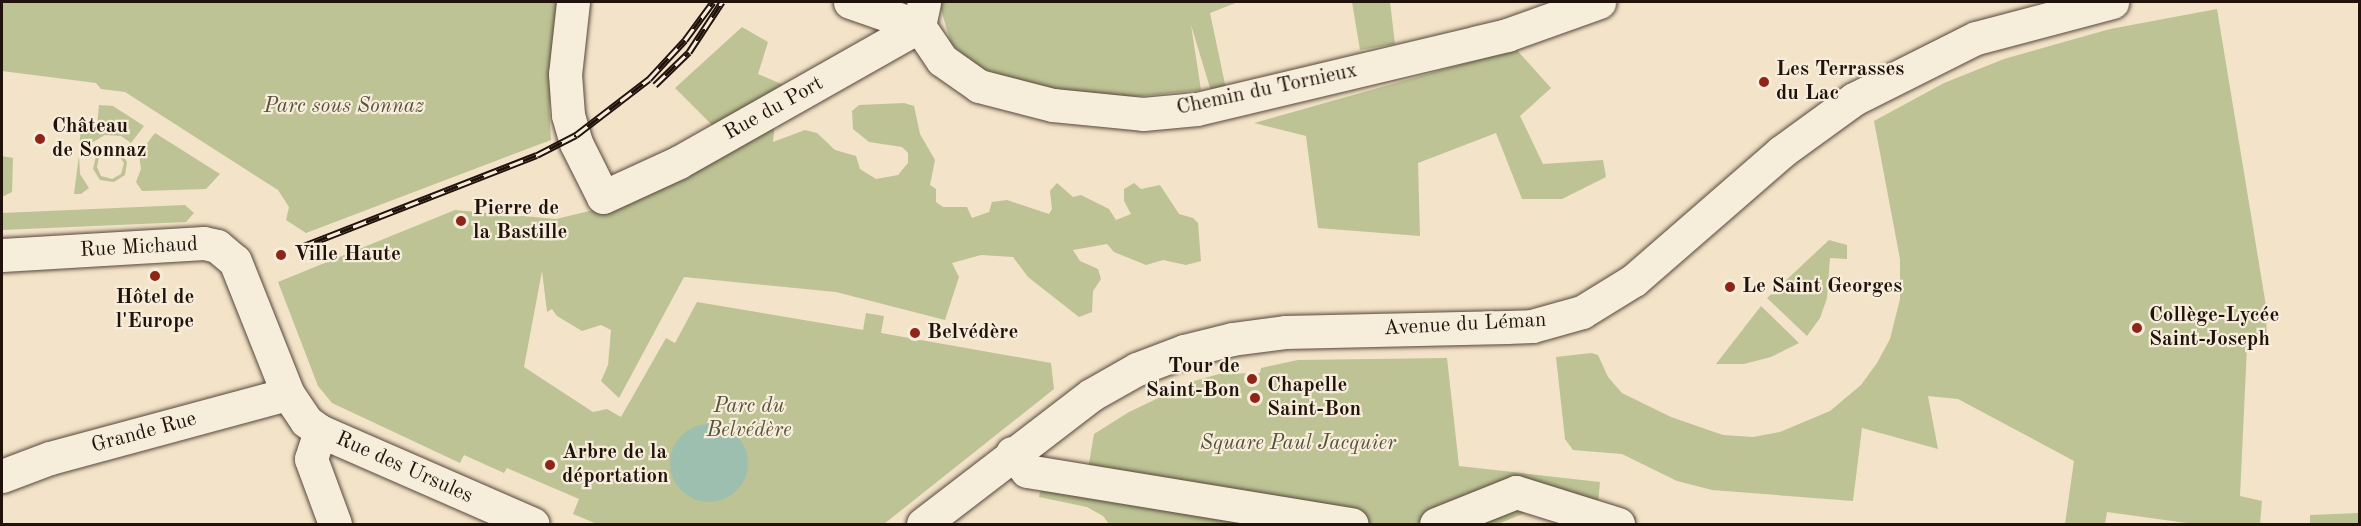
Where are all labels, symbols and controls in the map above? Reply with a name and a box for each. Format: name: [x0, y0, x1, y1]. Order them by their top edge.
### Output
place label: Les Terrasses du Lac: [1776, 57, 1904, 107]
street label: Chemin du Tornieux: [1174, 59, 1360, 121]
street label: Rue du Port: [720, 71, 828, 147]
marker: Les Terrasses du Lac: [1757, 75, 1771, 89]
park label: Parc sous Sonnaz: [264, 94, 424, 120]
place label: Château de Sonnaz: [52, 114, 146, 164]
marker: Château de Sonnaz: [33, 132, 47, 146]
place label: Pierre de la Bastille: [473, 196, 567, 246]
marker: Pierre de la Bastille: [454, 214, 468, 228]
street label: Rue Michaud: [79, 232, 199, 264]
place label: Ville Haute: [294, 242, 401, 268]
marker: Ville Haute: [272, 246, 290, 264]
marker: Hôtel de l'Europe: [148, 269, 162, 283]
place label: Le Saint Georges: [1742, 274, 1902, 300]
marker: Le Saint Georges: [1723, 280, 1737, 294]
place label: Hôtel de l'Europe: [115, 285, 195, 335]
place label: Collège-Lycée Saint-Joseph: [2149, 303, 2279, 353]
street label: Avenue du Léman: [1383, 308, 1547, 342]
place label: Belvédère: [927, 320, 1018, 346]
marker: Collège-Lycée Saint-Joseph: [2130, 321, 2144, 335]
marker: Belvédère: [908, 326, 922, 340]
place label: Tour de Saint-Bon: [1146, 354, 1240, 404]
marker: Tour de Saint-Bon: [1245, 372, 1259, 386]
place label: Chapelle Saint-Bon: [1267, 373, 1361, 423]
marker: Chapelle Saint-Bon: [1248, 391, 1262, 405]
park label: Parc du Belvédère: [706, 394, 792, 444]
street label: Grande Rue: [89, 407, 199, 459]
street label: Rue des Ursules: [332, 427, 476, 509]
park label: Square Paul Jacquier: [1200, 431, 1396, 457]
place label: Arbre de la déportation: [562, 440, 669, 490]
marker: Arbre de la déportation: [543, 458, 557, 472]

